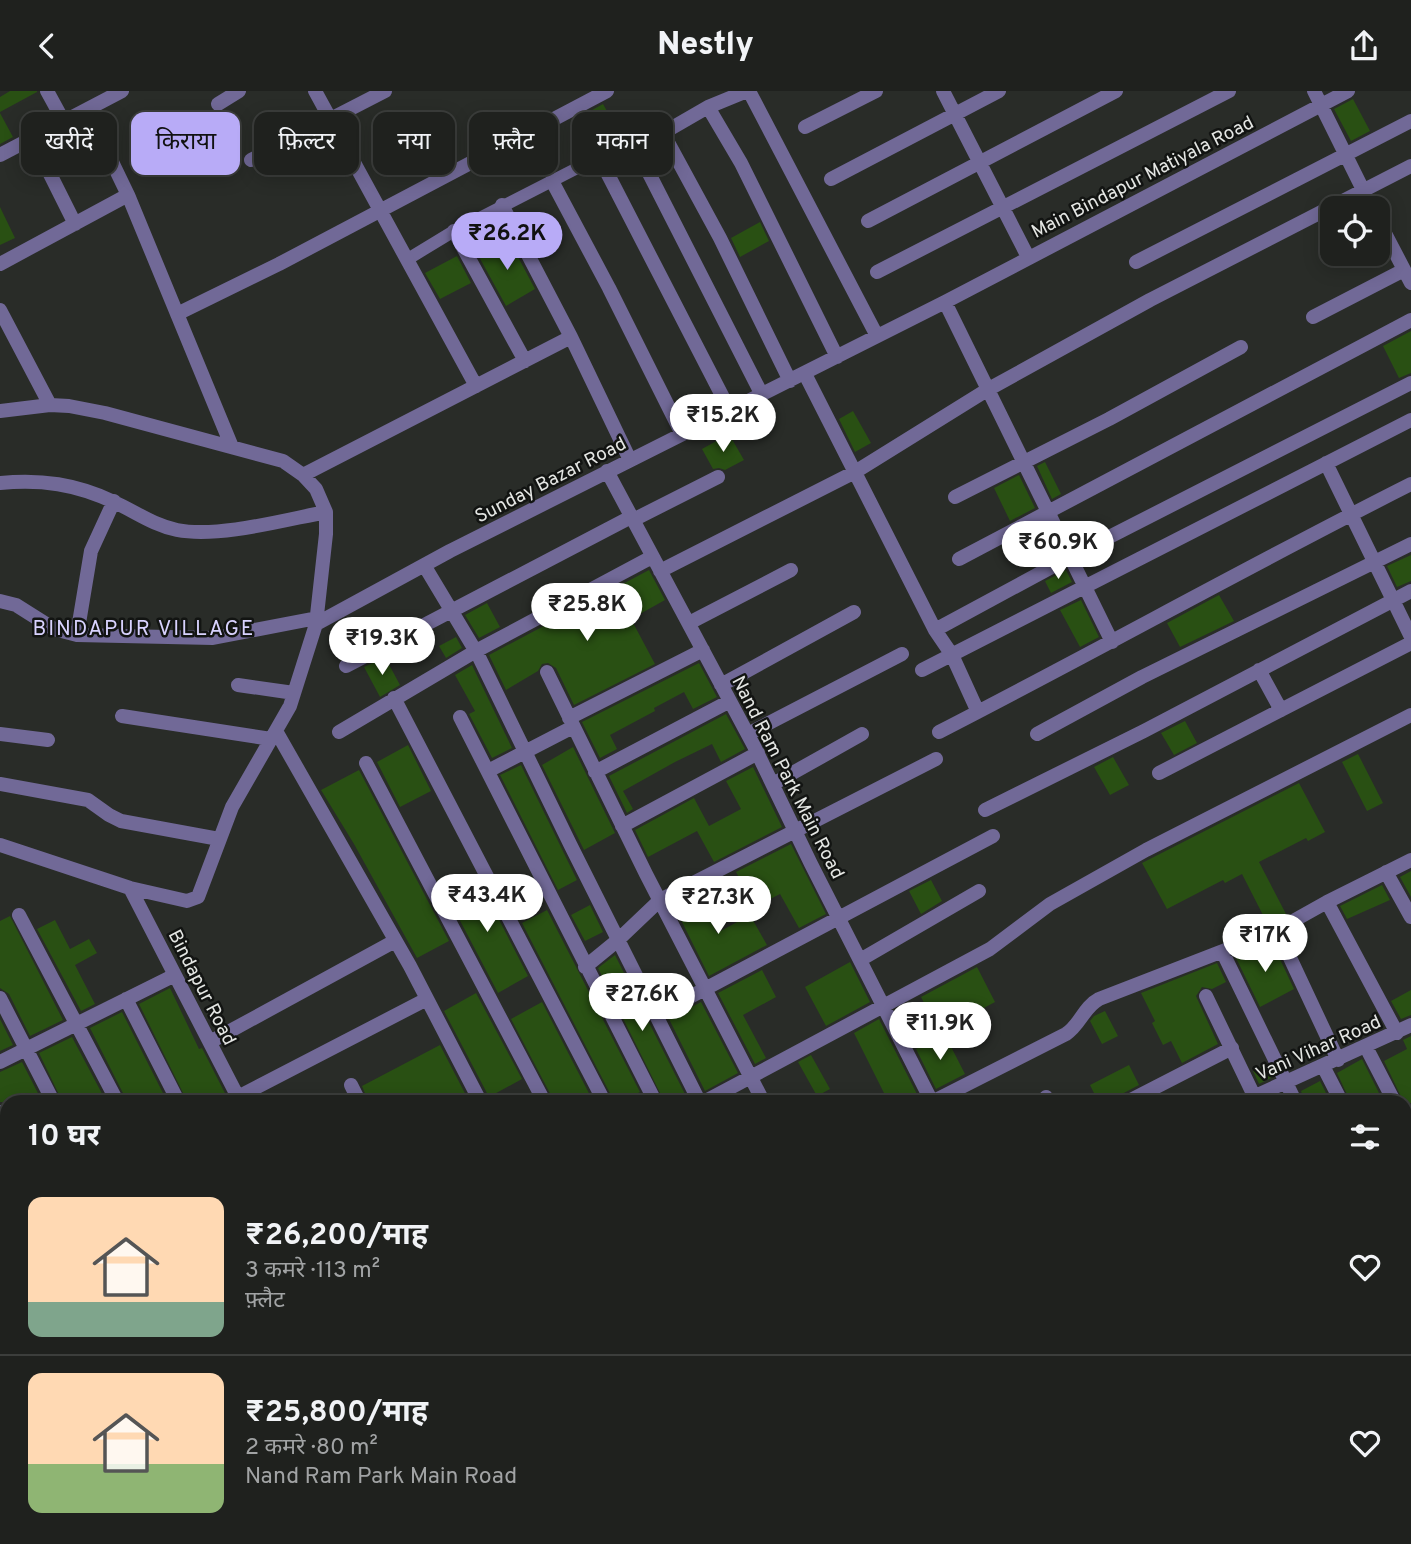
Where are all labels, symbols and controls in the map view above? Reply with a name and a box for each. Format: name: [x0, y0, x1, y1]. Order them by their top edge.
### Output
text: Nestly: [657, 26, 754, 66]
icon: back: [28, 27, 66, 65]
icon: share: [1345, 27, 1383, 65]
street label: Main Bindapur Matiyala Road: [1028, 111, 1258, 244]
chip: खरीदें: [21, 112, 117, 175]
chip: किराया: [131, 112, 240, 175]
chip: फ़िल्टर: [254, 112, 359, 175]
chip: नया: [373, 112, 455, 175]
chip: फ़्लैट: [469, 112, 558, 175]
chip: मकान: [572, 112, 673, 175]
map controls: [1320, 196, 1390, 266]
button: locate: [1320, 196, 1390, 266]
pin: ₹26.2K: [450, 213, 564, 272]
text: ₹26.2K: [467, 220, 547, 249]
pin: ₹15.2K: [666, 395, 780, 454]
text: ₹15.2K: [686, 402, 760, 431]
street label: Sunday Bazar Road: [471, 432, 631, 529]
pin: ₹60.9K: [1001, 521, 1115, 581]
text: ₹60.9K: [1018, 529, 1098, 558]
pin: ₹25.8K: [530, 583, 644, 643]
text: ₹25.8K: [547, 591, 627, 620]
district label: BINDAPUR VILLAGE: [33, 616, 255, 643]
pin: ₹19.3K: [325, 617, 439, 677]
text: ₹19.3K: [345, 625, 419, 654]
street label: Nand Ram Park Main Road: [725, 672, 849, 884]
pin: ₹43.4K: [430, 875, 544, 934]
pin: ₹27.3K: [661, 877, 775, 936]
text: ₹43.4K: [447, 882, 527, 911]
text: ₹27.3K: [681, 884, 755, 913]
pin: ₹17K: [1224, 915, 1306, 974]
text: ₹17K: [1239, 922, 1291, 951]
street label: Bindapur Road: [162, 926, 241, 1050]
pin: ₹27.6K: [585, 974, 699, 1033]
text: ₹27.6K: [605, 981, 679, 1010]
pin: ₹11.9K: [883, 1003, 997, 1062]
text: ₹11.9K: [905, 1010, 975, 1039]
street label: Vani Vihar Road: [1252, 1010, 1385, 1087]
icon: filters: [1346, 1118, 1384, 1156]
text: 10 घर: [28, 1119, 100, 1156]
text: ₹26,200/माह: [245, 1218, 428, 1255]
icon: home: [84, 1225, 168, 1309]
icon: heart: [1346, 1248, 1384, 1286]
text: 3 कमरे · 113 m²: [245, 1257, 380, 1286]
text: फ़्लैट: [245, 1287, 285, 1316]
text: ₹25,800/माह: [245, 1395, 428, 1432]
icon: home: [84, 1401, 168, 1485]
icon: heart: [1346, 1424, 1384, 1462]
text: 2 कमरे · 80 m²: [245, 1434, 378, 1463]
text: Nand Ram Park Main Road: [245, 1463, 517, 1492]

